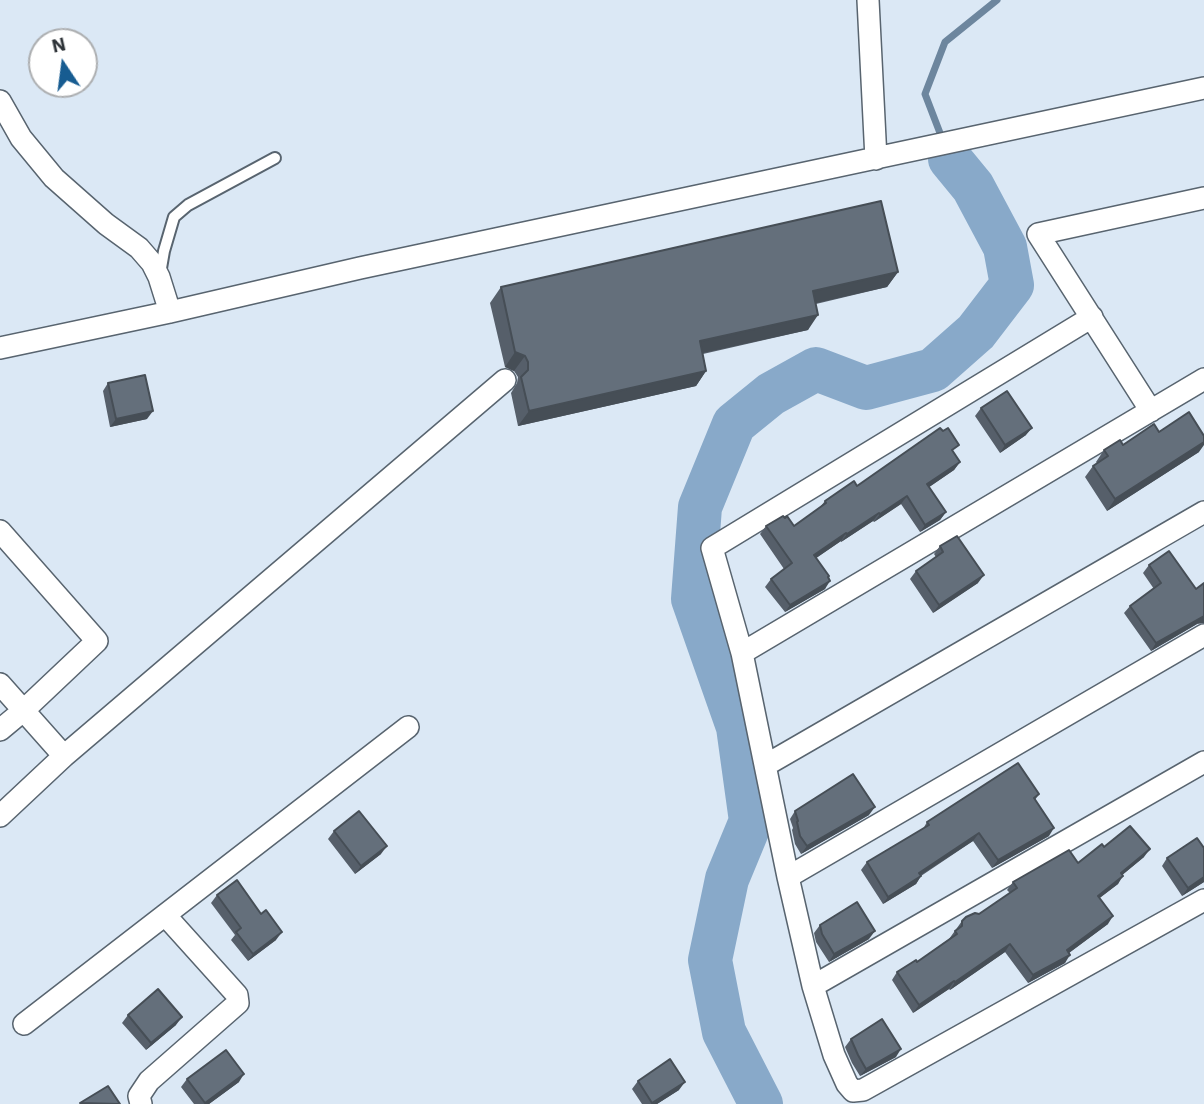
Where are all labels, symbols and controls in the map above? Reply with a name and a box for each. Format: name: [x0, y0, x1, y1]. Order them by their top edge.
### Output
north arrow: [28, 28, 98, 98]
text: N: [49, 31, 68, 58]

